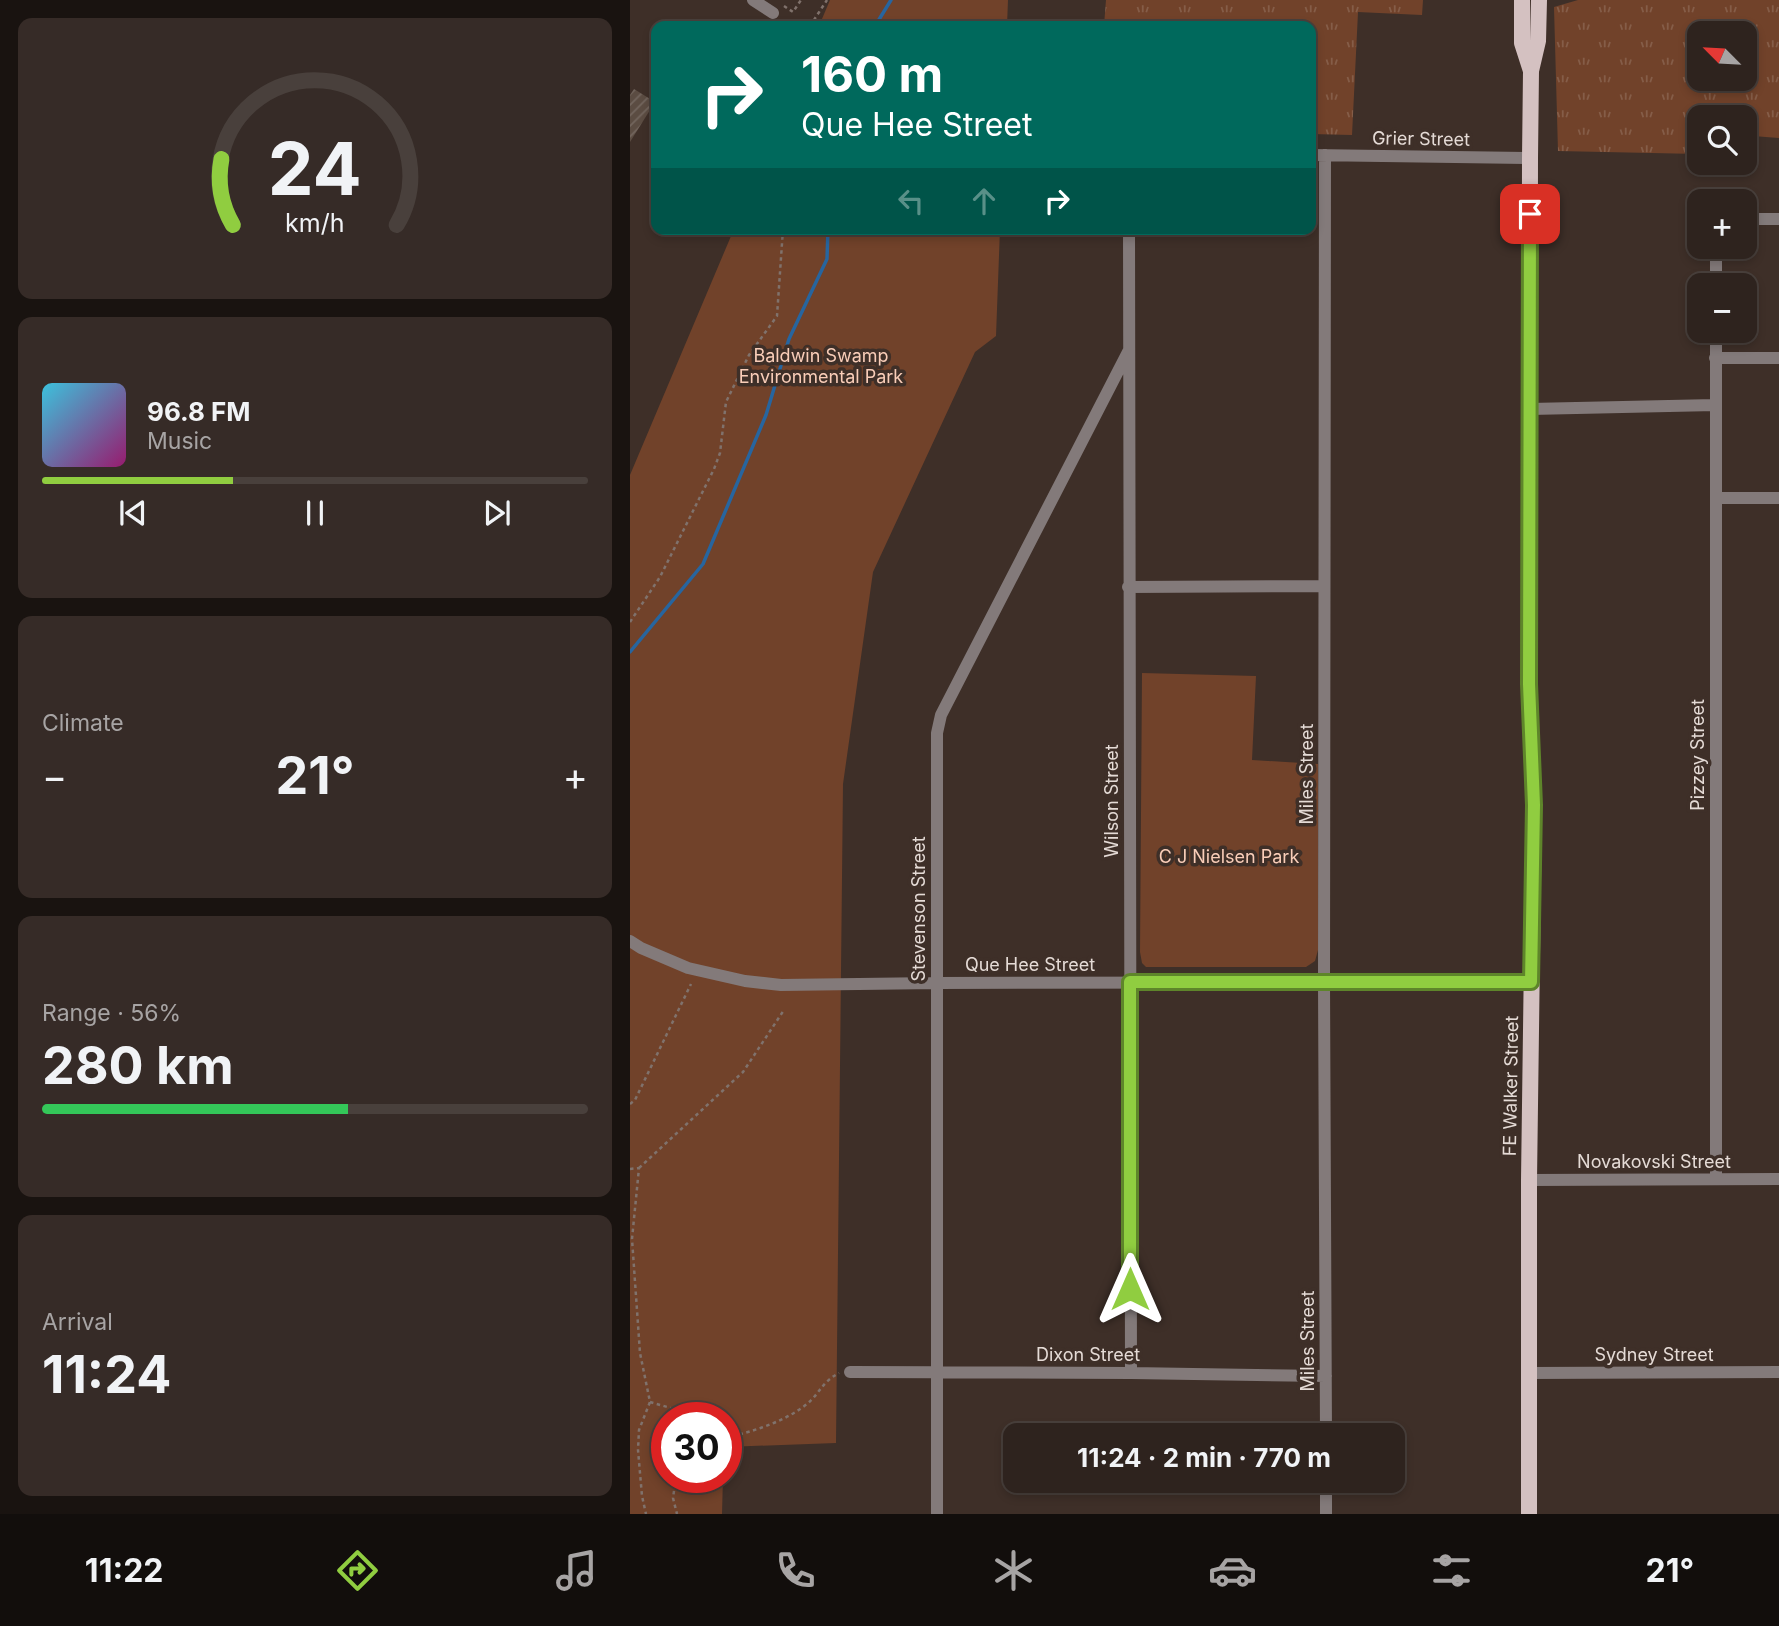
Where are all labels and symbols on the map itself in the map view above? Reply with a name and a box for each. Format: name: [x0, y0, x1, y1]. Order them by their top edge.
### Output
north arrow: [1687, 21, 1757, 91]
street label: Grier Street: [1372, 127, 1470, 150]
pin: [1500, 184, 1560, 244]
park label: Baldwin Swamp Environmental Park: [739, 345, 903, 387]
street label: Pizzey Street: [1687, 699, 1708, 811]
street label: Miles Street: [1296, 723, 1317, 824]
street label: Wilson Street: [1101, 744, 1122, 858]
street label: Stevenson Street: [908, 836, 929, 982]
park label: C J Nielsen Park: [1159, 846, 1299, 867]
street label: Que Hee Street: [965, 954, 1095, 975]
street label: FE Walker Street: [1499, 1016, 1522, 1156]
street label: Novakovski Street: [1577, 1151, 1731, 1172]
position arrow: [1093, 1252, 1167, 1326]
street label: Miles Street: [1297, 1290, 1318, 1391]
street label: Dixon Street: [1036, 1344, 1140, 1365]
street label: Sydney Street: [1594, 1344, 1714, 1365]
speed limit sign: 30: [651, 1402, 742, 1493]

